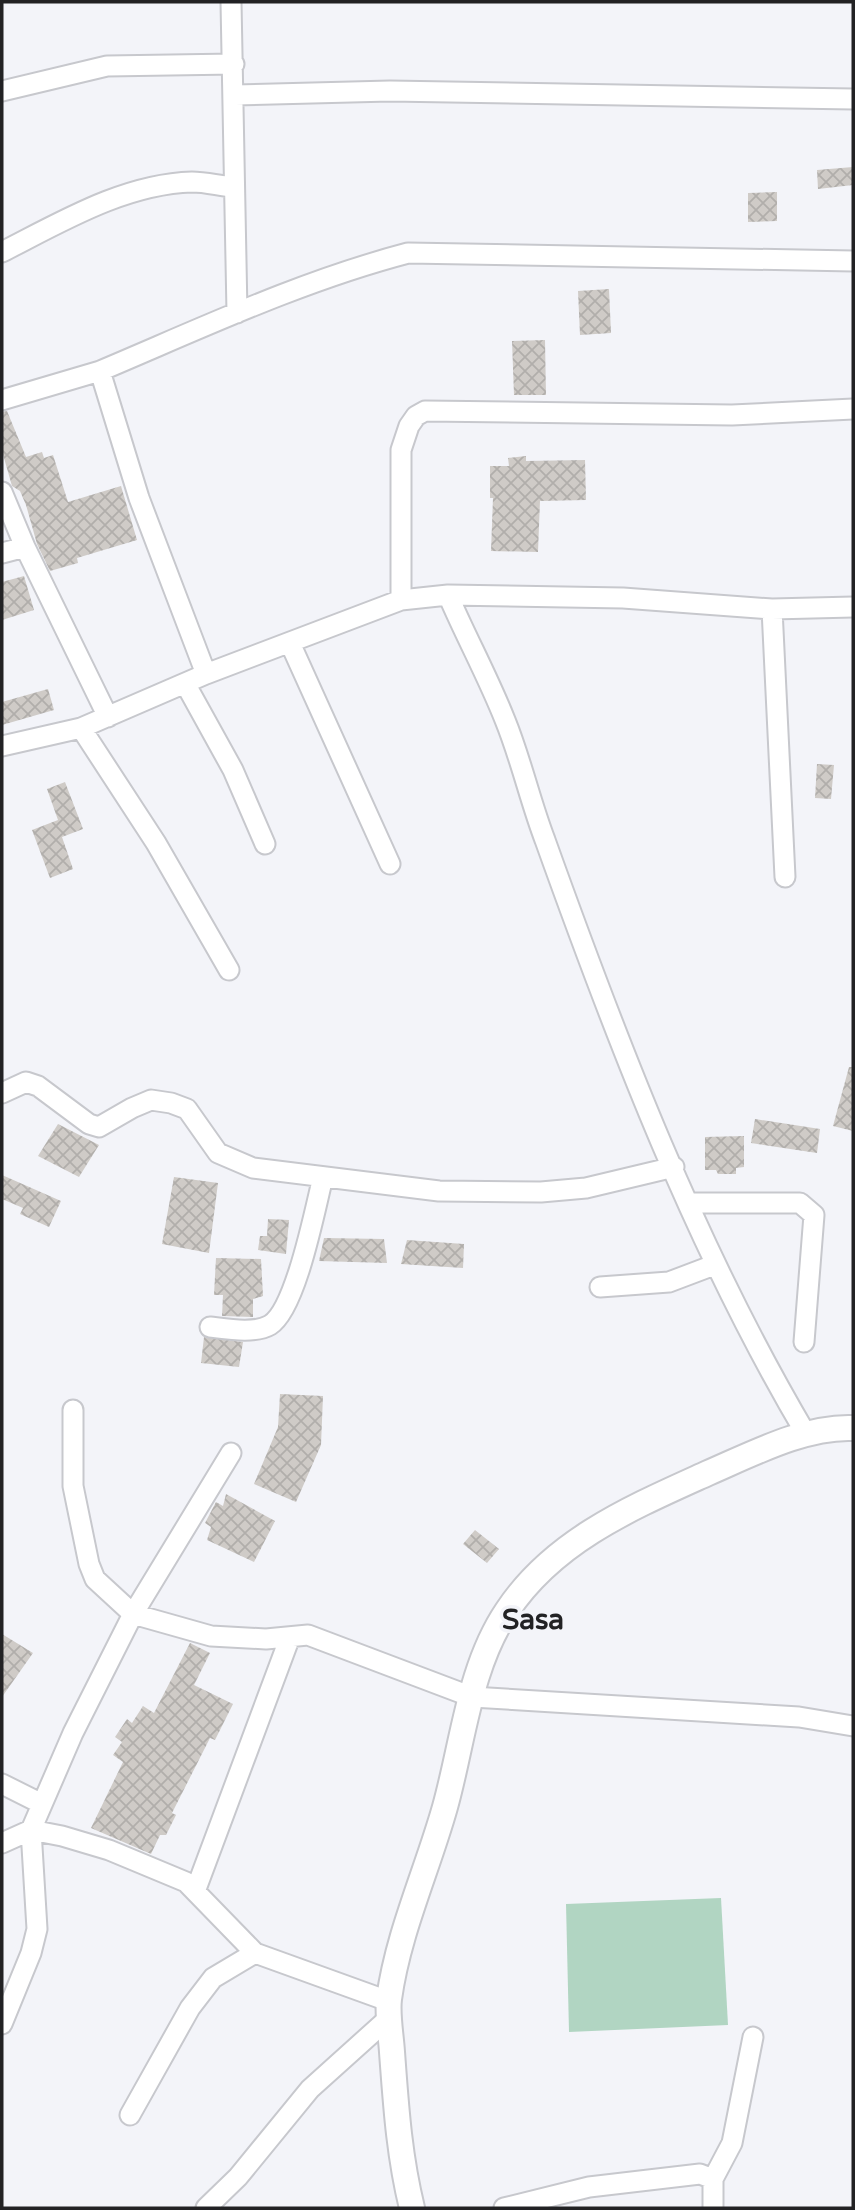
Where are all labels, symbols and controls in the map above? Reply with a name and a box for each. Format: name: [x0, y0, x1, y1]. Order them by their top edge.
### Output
district label: Sasa: [502, 1603, 564, 1637]

